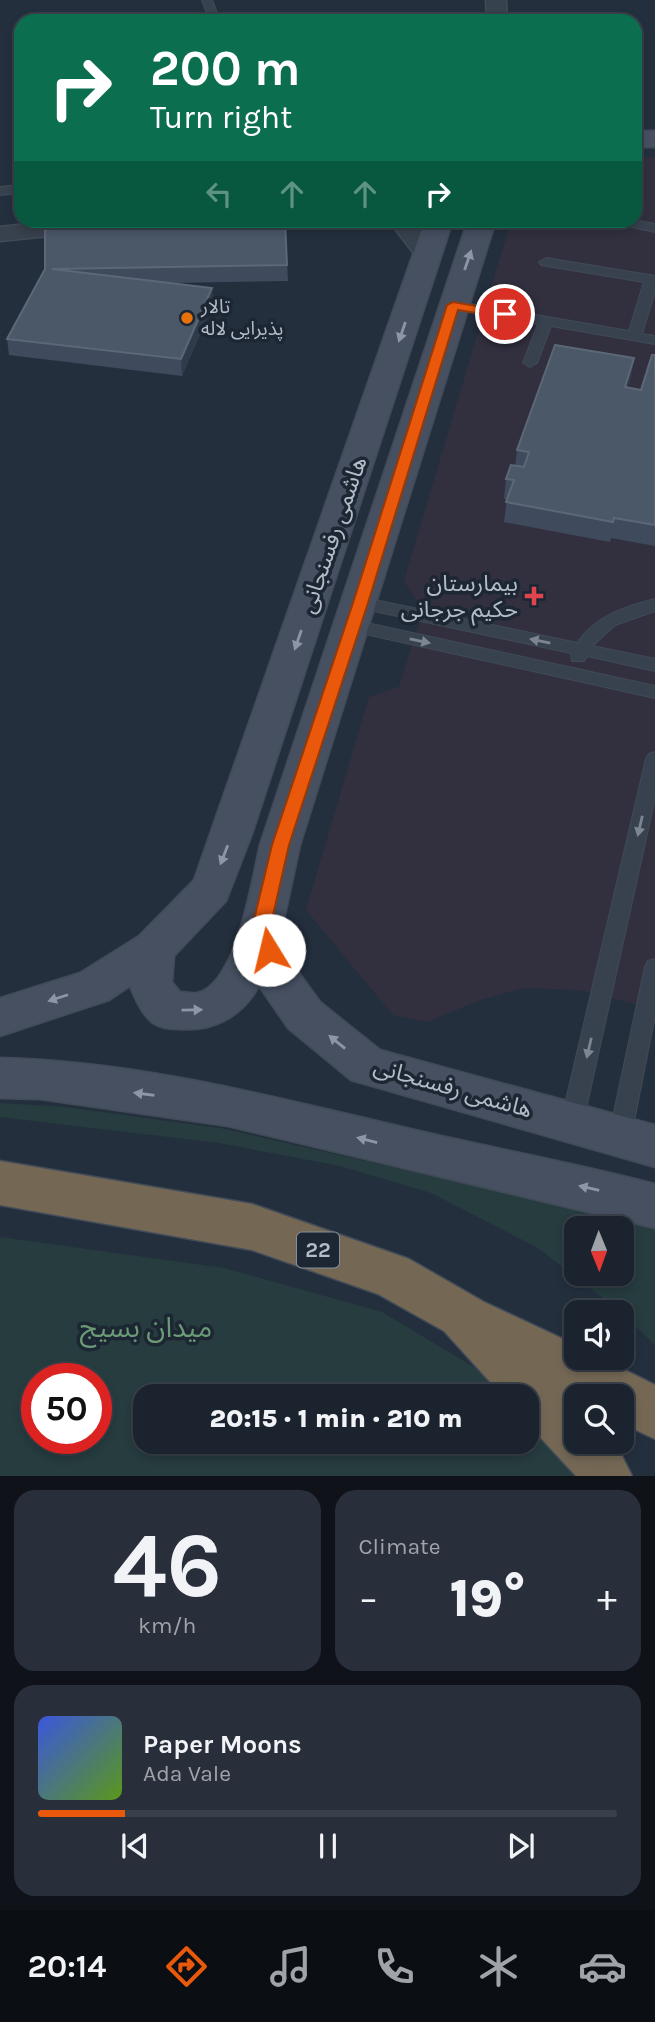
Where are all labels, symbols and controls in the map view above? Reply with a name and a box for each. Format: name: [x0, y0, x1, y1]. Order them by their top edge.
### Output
text: 200 m: [150, 40, 301, 97]
icon: right: [35, 42, 126, 133]
text: Turn right: [150, 99, 292, 136]
icon: left: [200, 175, 238, 213]
icon: ahead: [273, 175, 311, 213]
icon: ahead: [346, 175, 384, 213]
icon: right: [419, 175, 457, 213]
one-way arrow: [463, 249, 474, 270]
pin: [475, 284, 535, 344]
icon: arrive: [486, 295, 524, 333]
place label: تالار پذیرایی لاله: [200, 296, 283, 341]
marker: تالار پذیرایی لاله: [179, 310, 195, 326]
one-way arrow: [396, 321, 407, 342]
street label: هاشمی رفسنجانی: [294, 453, 372, 617]
place label: بیمارستان حکیم جرجانی: [401, 570, 518, 626]
marker: بیمارستان حکیم جرجانی: [524, 586, 544, 606]
one-way arrow: [292, 630, 302, 651]
one-way arrow: [409, 635, 431, 646]
one-way arrow: [529, 635, 551, 646]
one-way arrow: [634, 815, 645, 837]
one-way arrow: [218, 845, 229, 866]
position arrow: [232, 913, 306, 987]
one-way arrow: [47, 993, 68, 1004]
one-way arrow: [181, 1004, 203, 1016]
one-way arrow: [328, 1034, 346, 1049]
one-way arrow: [584, 1037, 595, 1059]
street label: هاشمی رفسنجانی: [371, 1052, 535, 1124]
one-way arrow: [133, 1088, 155, 1099]
one-way arrow: [356, 1134, 378, 1145]
one-way arrow: [578, 1183, 600, 1194]
north arrow: [564, 1216, 634, 1286]
map controls: [564, 1216, 634, 1454]
road number: 22: [297, 1232, 339, 1268]
button: sound: [564, 1300, 634, 1370]
park label: میدان بسیج: [80, 1311, 212, 1348]
speed limit sign: 50: [21, 1363, 112, 1454]
button: search: [564, 1384, 634, 1454]
text: 20:15 · 1 min · 210 m: [210, 1403, 462, 1434]
text: 46: [113, 1513, 222, 1619]
text: Climate: [359, 1533, 441, 1560]
text: 19°: [450, 1568, 526, 1629]
text: −: [359, 1576, 378, 1621]
text: +: [597, 1576, 617, 1621]
text: km/h: [138, 1612, 196, 1639]
text: Paper Moons: [143, 1729, 302, 1760]
text: Ada Vale: [143, 1760, 231, 1787]
icon: previous: [116, 1827, 154, 1865]
icon: pause: [309, 1827, 347, 1865]
icon: next: [502, 1827, 540, 1865]
icon: directions: [162, 1942, 211, 1991]
icon: music: [266, 1942, 315, 1991]
icon: phone: [370, 1942, 419, 1991]
icon: climate: [474, 1942, 523, 1991]
icon: car: [578, 1942, 627, 1991]
text: 20:14: [28, 1948, 106, 1985]

